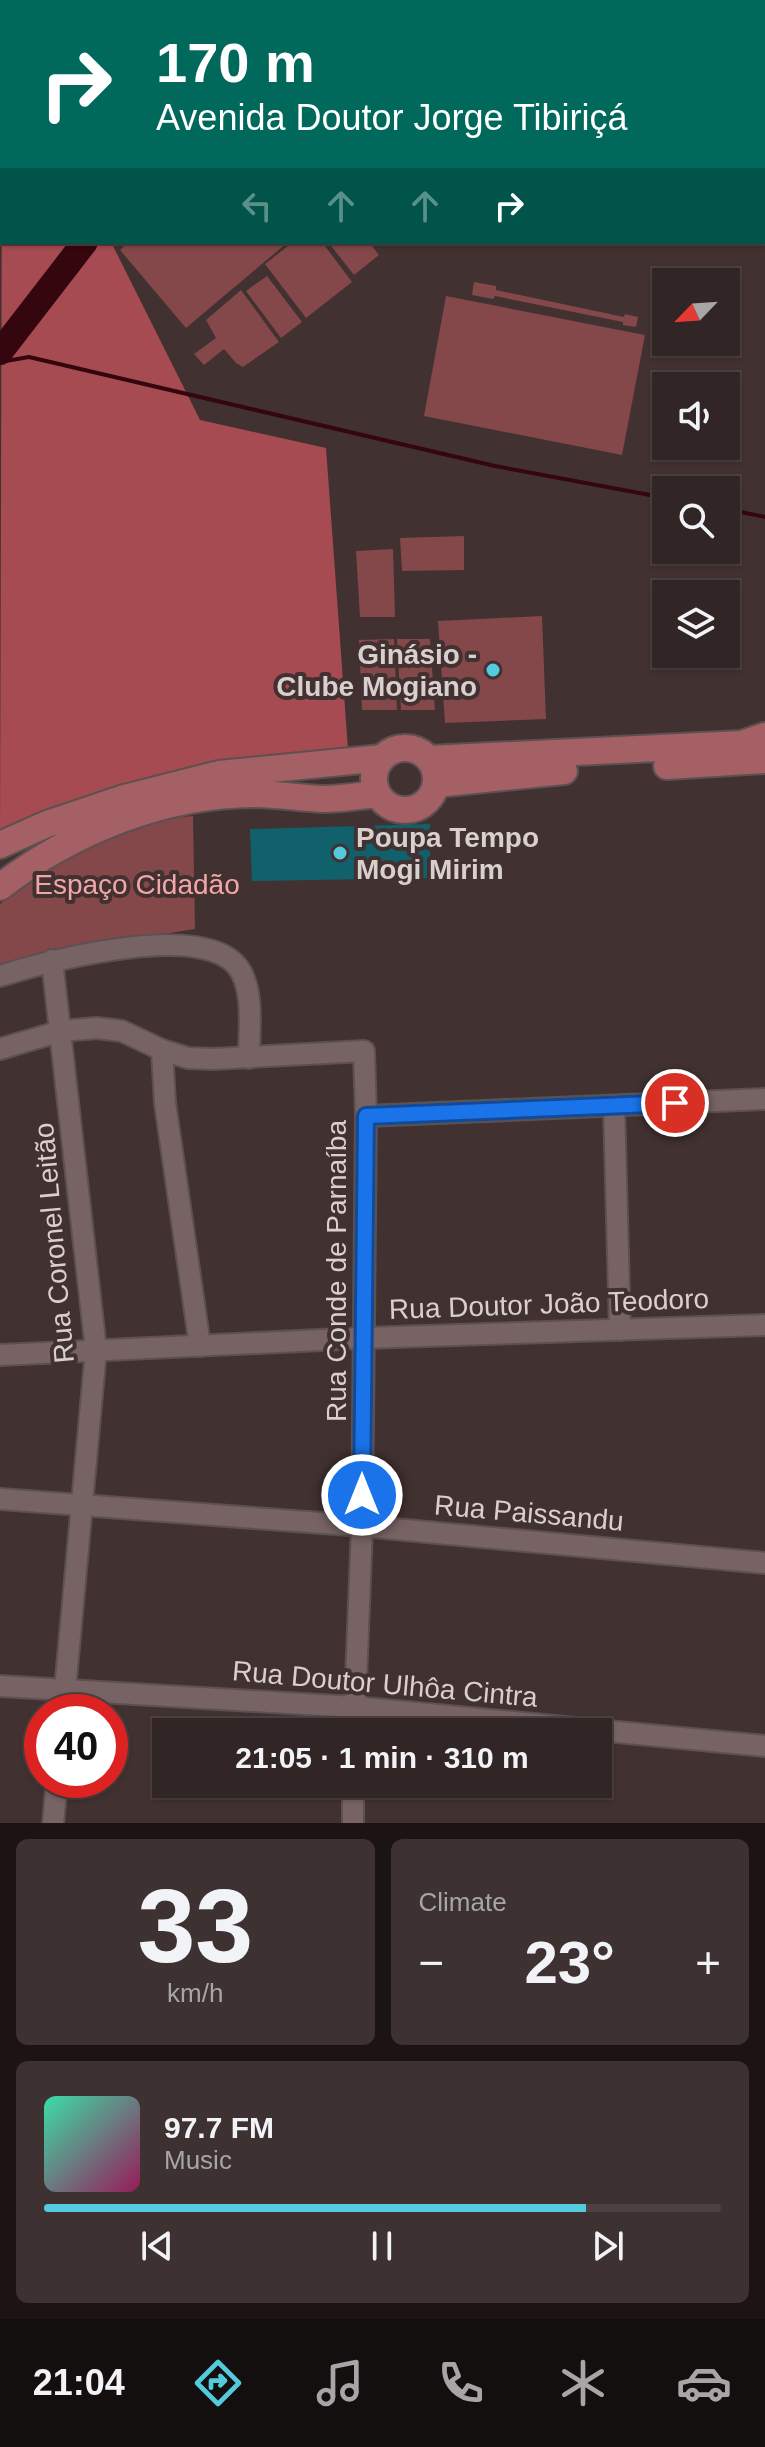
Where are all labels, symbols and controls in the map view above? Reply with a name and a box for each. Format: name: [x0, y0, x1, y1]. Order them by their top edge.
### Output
text: 170 m: [156, 31, 315, 94]
icon: right: [24, 32, 128, 136]
text: Avenida Doutor Jorge Tibiriçá: [156, 97, 628, 138]
icon: left: [235, 184, 279, 228]
icon: ahead: [319, 184, 363, 228]
icon: ahead: [403, 184, 447, 228]
icon: right: [487, 184, 531, 228]
north arrow: [652, 268, 740, 356]
map controls: [652, 268, 740, 668]
button: sound: [652, 372, 740, 460]
button: search: [652, 476, 740, 564]
button: layers: [652, 580, 740, 668]
place label: Ginásio - Clube Mogiano: [276, 639, 477, 702]
marker: Ginásio - Clube Mogiano: [484, 661, 502, 679]
place label: Poupa Tempo Mogi Mirim: [356, 822, 539, 885]
marker: Poupa Tempo Mogi Mirim: [331, 844, 349, 862]
park label: Espaço Cidadão: [34, 869, 240, 900]
pin: [641, 1069, 709, 1137]
icon: arrive: [653, 1081, 697, 1125]
street label: Rua Conde de Parnaíba: [321, 1120, 352, 1422]
street label: Rua Coronel Leitão: [28, 1121, 80, 1365]
street label: Rua Doutor João Teodoro: [388, 1283, 710, 1325]
position arrow: [320, 1453, 404, 1537]
street label: Rua Paissandu: [433, 1489, 625, 1537]
street label: Rua Doutor Ulhôa Cintra: [231, 1655, 539, 1713]
speed limit sign: 40: [24, 1694, 128, 1798]
text: 21:05 · 1 min · 310 m: [235, 1741, 529, 1774]
text: 33: [137, 1868, 253, 1984]
text: Climate: [419, 1887, 507, 1917]
text: 23°: [524, 1929, 615, 1996]
text: −: [419, 1938, 444, 1987]
text: +: [695, 1938, 721, 1987]
text: km/h: [167, 1978, 223, 2008]
text: 97.7 FM: [164, 2111, 274, 2144]
text: Music: [164, 2145, 232, 2175]
icon: previous: [135, 2224, 179, 2268]
icon: pause: [360, 2224, 404, 2268]
icon: next: [586, 2224, 630, 2268]
icon: directions: [190, 2355, 246, 2411]
icon: music: [312, 2355, 368, 2411]
icon: phone: [433, 2355, 489, 2411]
icon: climate: [555, 2355, 611, 2411]
icon: car: [676, 2355, 732, 2411]
text: 21:04: [33, 2362, 125, 2403]

